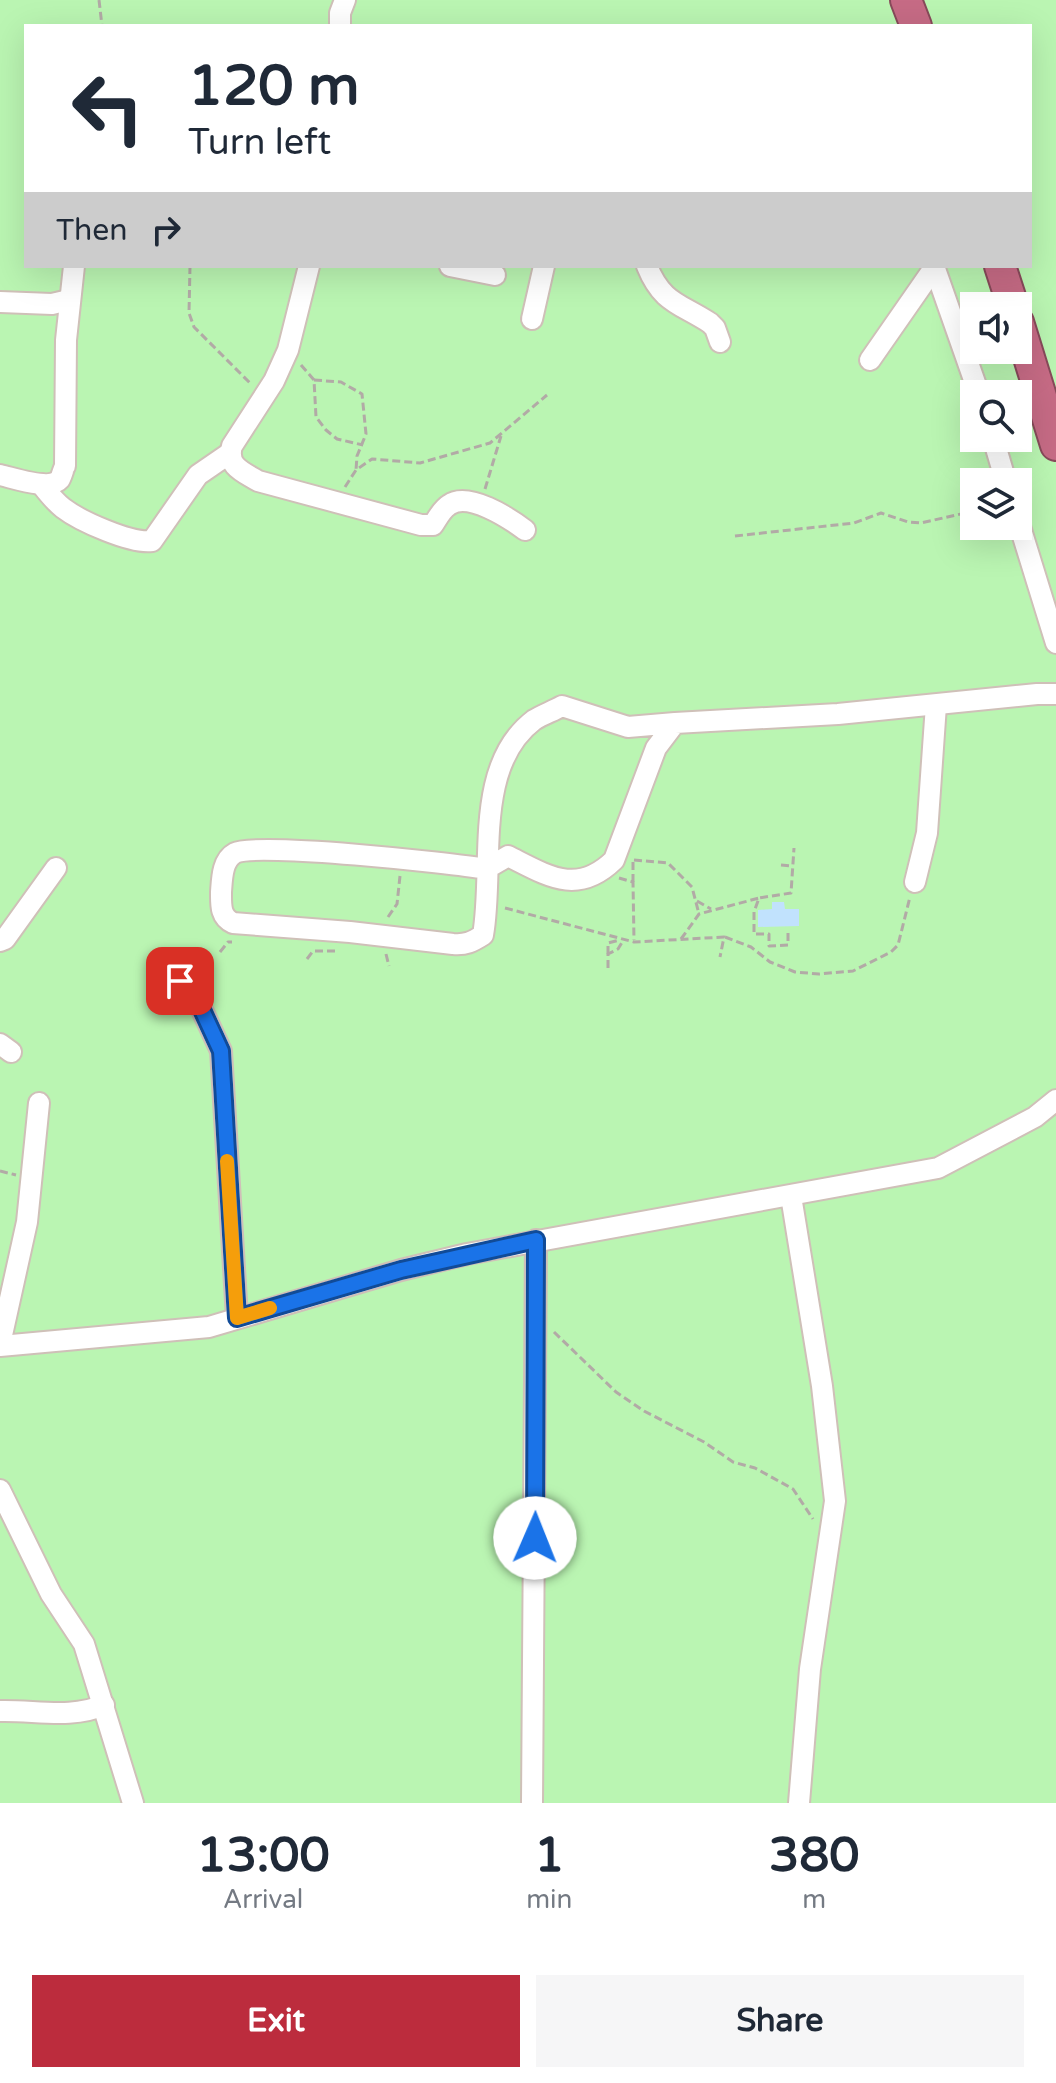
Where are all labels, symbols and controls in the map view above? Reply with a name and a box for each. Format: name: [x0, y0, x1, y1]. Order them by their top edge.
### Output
text: 120 m: [188, 53, 359, 120]
icon: left: [56, 56, 160, 160]
text: Turn left: [188, 121, 331, 164]
icon: right: [144, 208, 188, 252]
text: Then: [56, 212, 128, 249]
map controls: [960, 292, 1032, 540]
button: sound: [960, 292, 1032, 364]
button: search: [960, 380, 1032, 452]
button: layers: [960, 468, 1032, 540]
pin: [146, 947, 214, 1015]
icon: arrive: [158, 959, 202, 1003]
position arrow: [493, 1496, 577, 1580]
text: 13:00: [197, 1827, 330, 1885]
text: 1: [534, 1827, 564, 1885]
text: 380: [769, 1827, 859, 1885]
text: Arrival: [223, 1884, 303, 1915]
text: min: [526, 1884, 572, 1915]
text: m: [802, 1884, 826, 1915]
button: Exit: [32, 1975, 520, 2067]
button: Share: [536, 1975, 1024, 2067]

